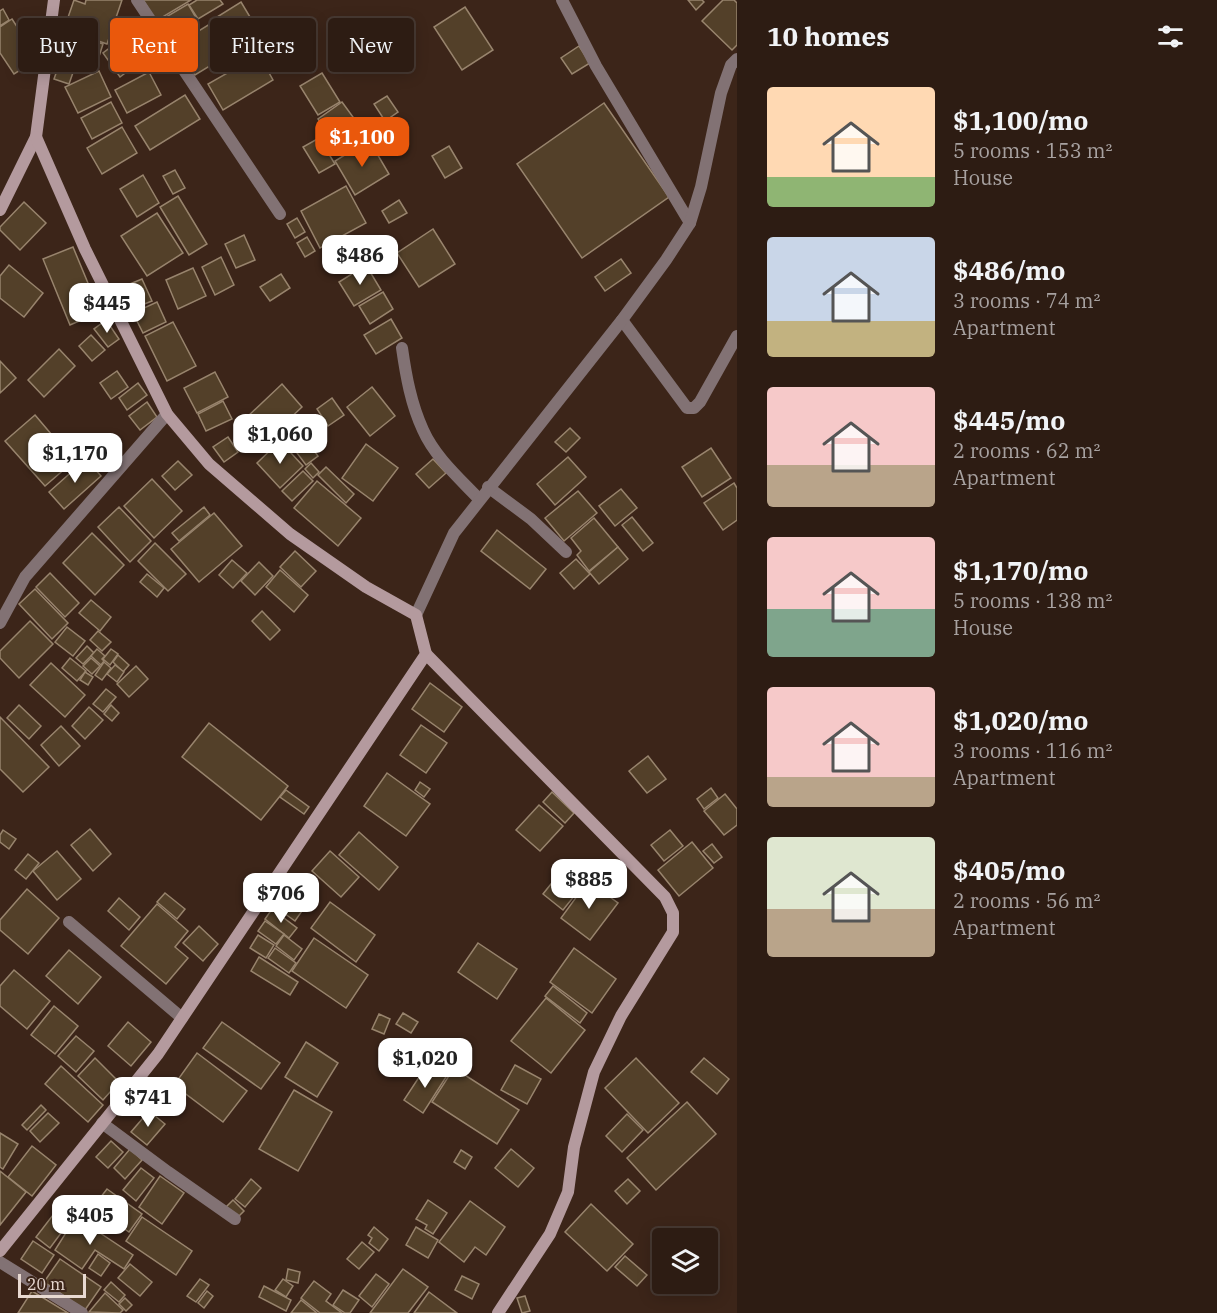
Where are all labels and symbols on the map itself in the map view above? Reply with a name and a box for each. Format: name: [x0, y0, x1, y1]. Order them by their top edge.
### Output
pin: $1,100: [313, 117, 411, 168]
pin: $486: [324, 235, 396, 286]
pin: $445: [71, 283, 143, 334]
pin: $1,060: [231, 414, 329, 465]
pin: $1,170: [26, 433, 124, 484]
pin: $885: [553, 859, 625, 910]
pin: $706: [245, 873, 317, 924]
pin: $1,020: [376, 1038, 474, 1089]
pin: $741: [112, 1077, 184, 1128]
pin: $405: [54, 1195, 126, 1246]
scale bar: [18, 1271, 86, 1298]

